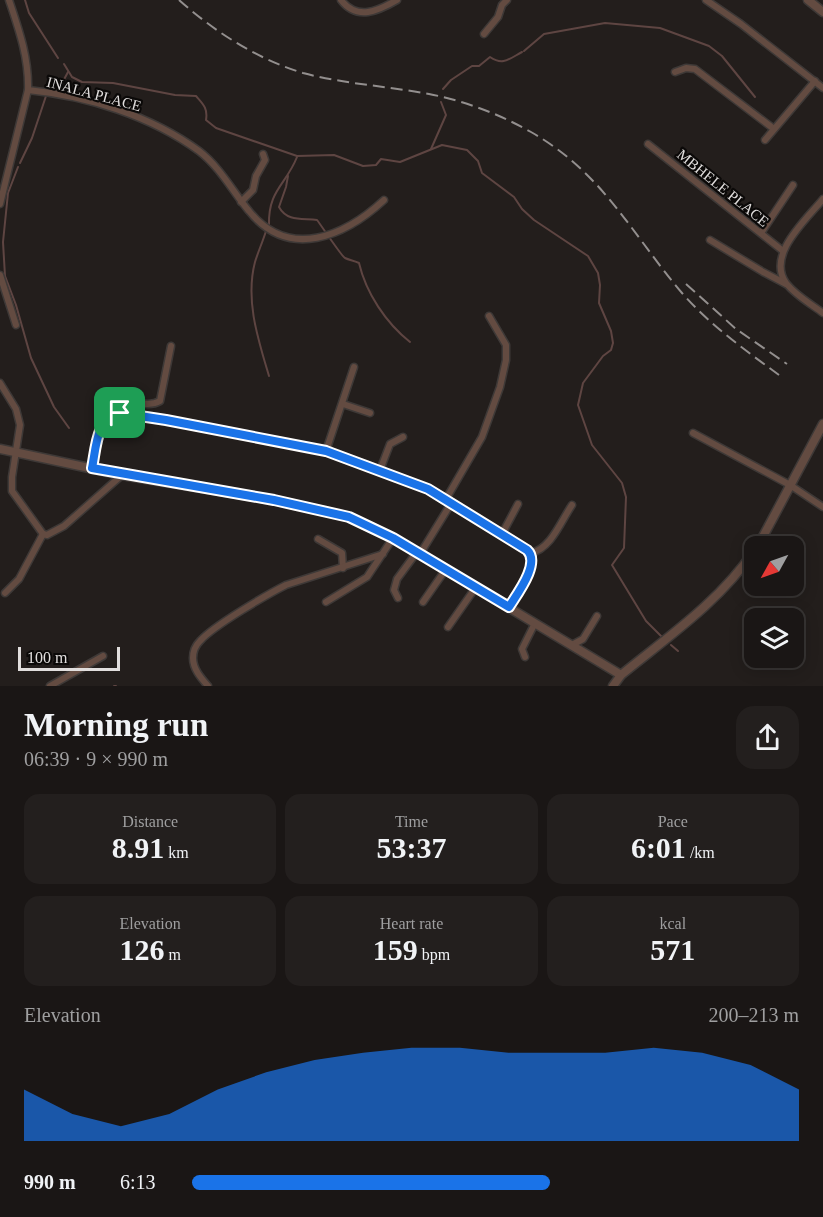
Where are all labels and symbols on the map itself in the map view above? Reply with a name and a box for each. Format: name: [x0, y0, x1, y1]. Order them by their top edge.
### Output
street label: INALA PLACE: [45, 74, 143, 114]
street label: MBHELE PLACE: [674, 146, 772, 230]
pin: [94, 387, 145, 438]
north arrow: [744, 536, 804, 596]
scale bar: [18, 644, 120, 672]

